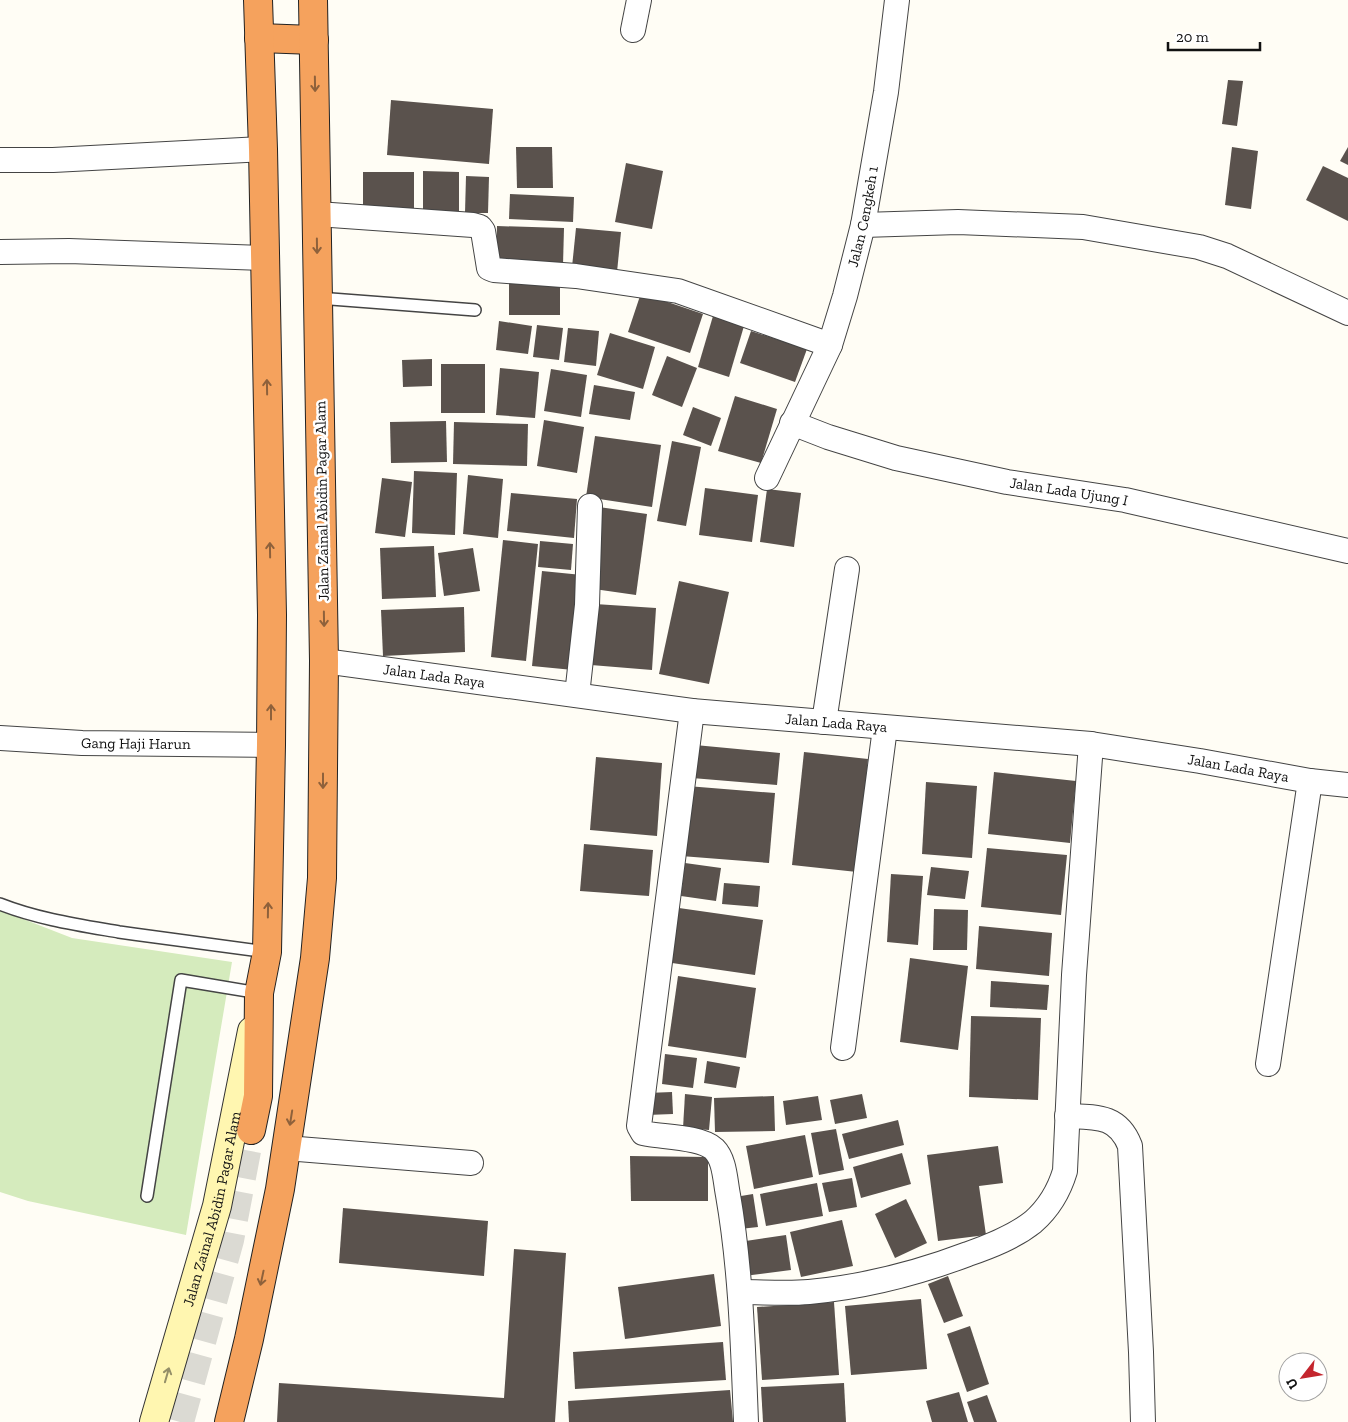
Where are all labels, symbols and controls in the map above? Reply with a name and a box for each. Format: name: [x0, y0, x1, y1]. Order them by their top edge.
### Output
scale bar: [1168, 20, 1260, 52]
text: 20 m: [1176, 28, 1209, 46]
one-way arrow: [310, 75, 320, 91]
street label: Jalan Cengkeh 1: [844, 164, 882, 269]
one-way arrow: [313, 238, 322, 254]
one-way arrow: [262, 379, 272, 396]
street label: Jalan Zainal Abidin Pagar Alam: [311, 401, 333, 601]
street label: Jalan Lada Ujung I: [1009, 474, 1130, 509]
one-way arrow: [265, 542, 275, 558]
one-way arrow: [319, 610, 328, 626]
street label: Jalan Lada Raya: [382, 660, 486, 692]
one-way arrow: [266, 704, 276, 720]
street label: Jalan Lada Raya: [784, 710, 888, 736]
street label: Gang Haji Harun: [81, 734, 191, 753]
street label: Jalan Lada Raya: [1186, 750, 1290, 786]
one-way arrow: [318, 772, 328, 789]
one-way arrow: [263, 902, 273, 918]
street label: Jalan Zainal Abidin Pagar Alam: [179, 1110, 245, 1309]
one-way arrow: [285, 1110, 295, 1126]
one-way arrow: [257, 1269, 266, 1285]
north arrow: [1278, 1352, 1328, 1402]
one-way arrow: [163, 1368, 173, 1384]
text: U: [1282, 1375, 1302, 1392]

